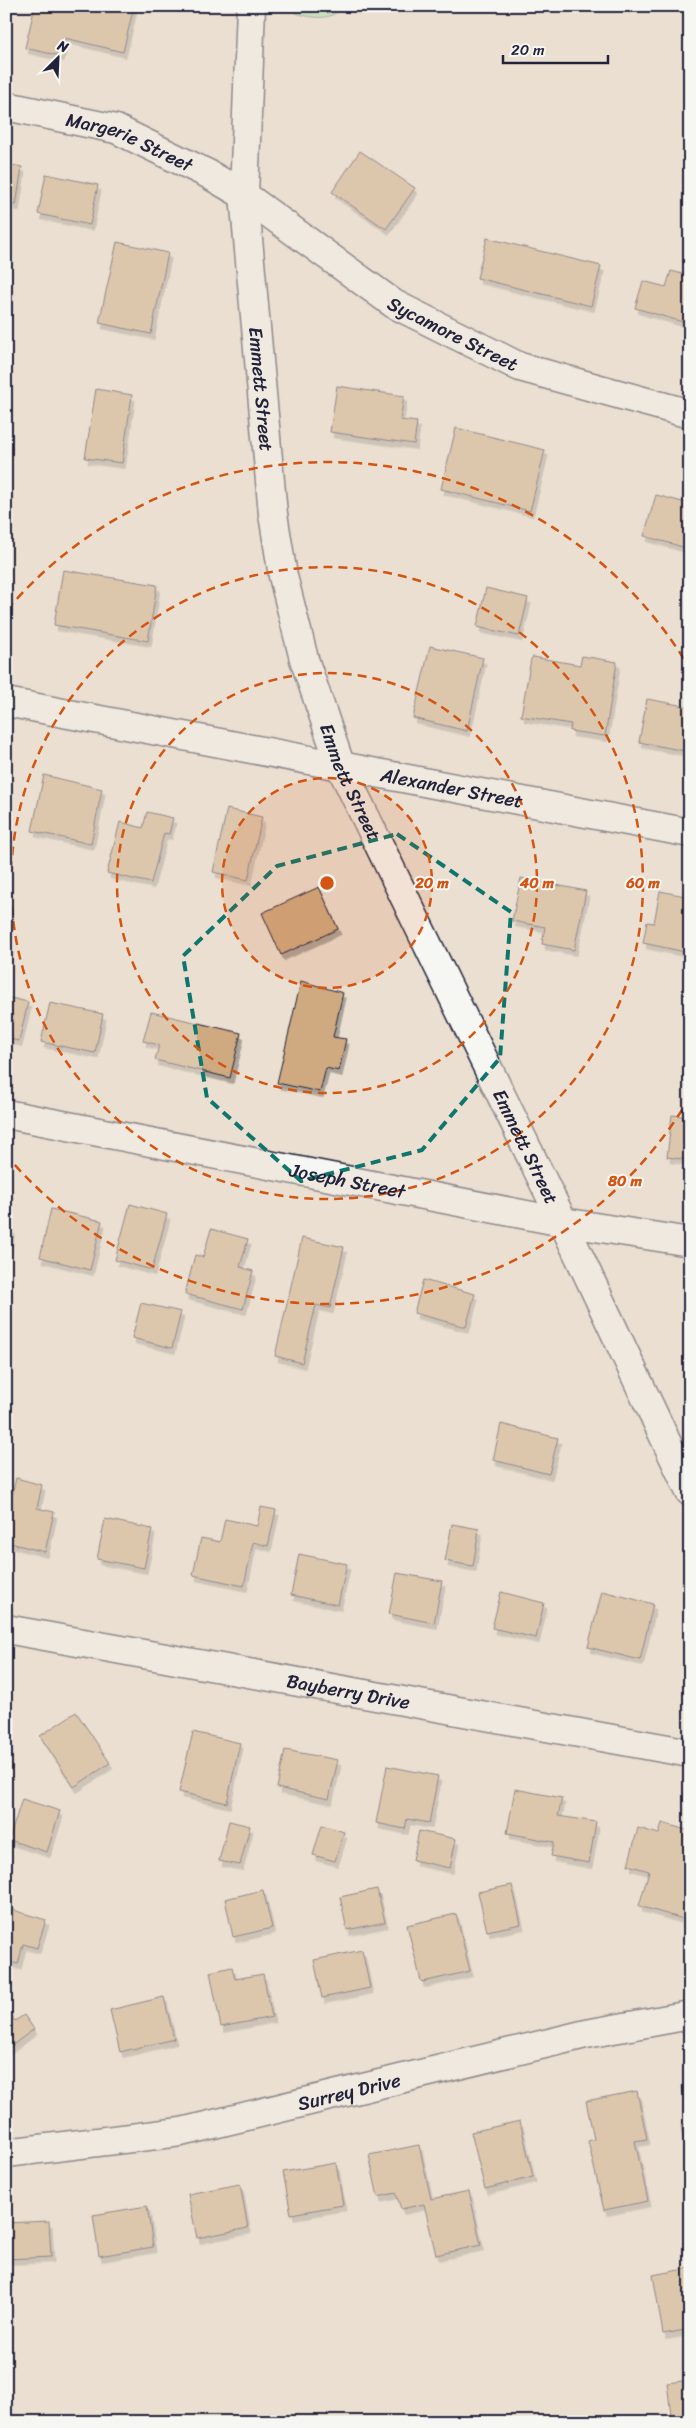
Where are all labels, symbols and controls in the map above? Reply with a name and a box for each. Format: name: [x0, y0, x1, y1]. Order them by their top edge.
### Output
north arrow: [32, 32, 82, 82]
scale bar: [503, 32, 608, 64]
text: N: [53, 33, 73, 60]
text: 20 m: [511, 37, 545, 63]
street label: Margerie Street: [63, 103, 200, 182]
street label: Sycamore Street: [382, 287, 524, 381]
street label: Emmett Street: [239, 325, 283, 453]
street label: Emmett Street: [310, 719, 390, 846]
street label: Alexander Street: [377, 758, 526, 818]
text: 20 m: [414, 870, 449, 896]
text: 40 m: [519, 870, 555, 896]
text: 60 m: [625, 870, 660, 896]
centre of rings: [318, 874, 336, 892]
street label: Emmett Street: [483, 1083, 568, 1210]
street label: Joseph Street: [286, 1153, 410, 1208]
text: 80 m: [607, 1168, 642, 1194]
street label: Bayberry Drive: [284, 1664, 413, 1719]
street label: Surrey Drive: [294, 2063, 404, 2120]

